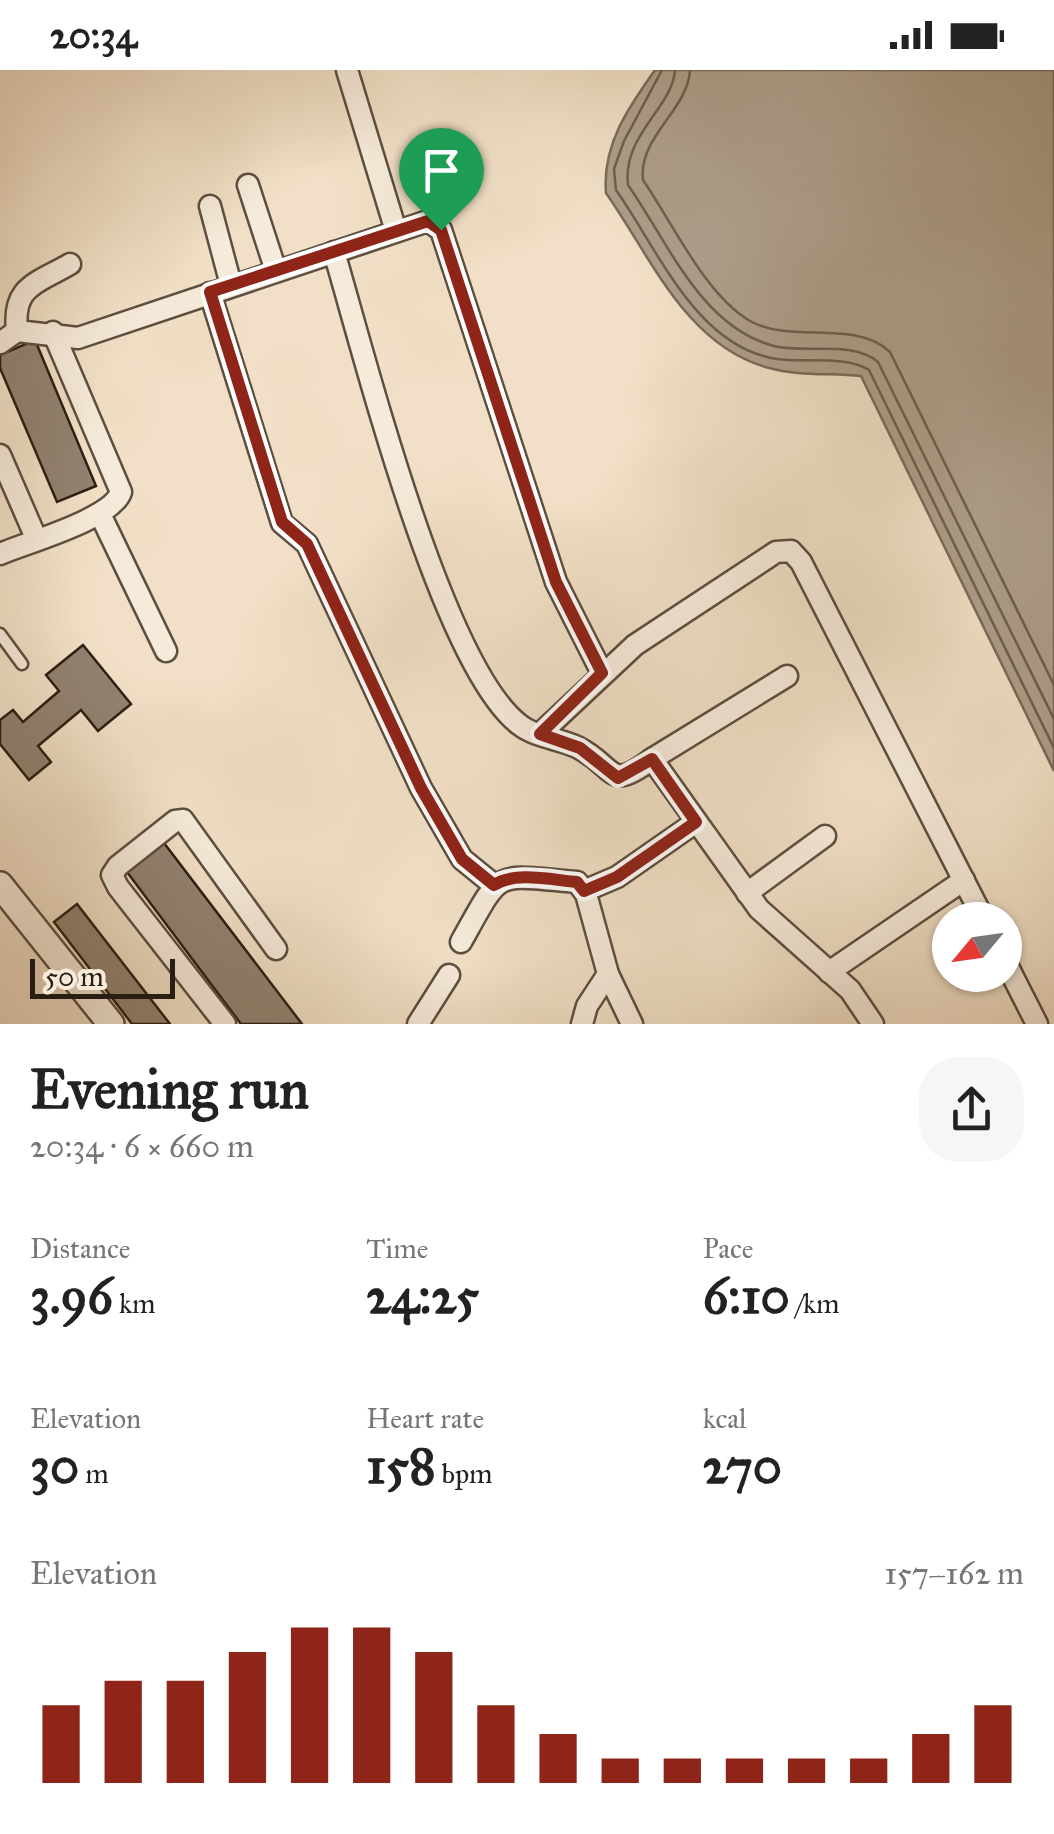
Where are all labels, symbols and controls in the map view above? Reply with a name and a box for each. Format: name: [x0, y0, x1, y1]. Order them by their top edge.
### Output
text: 20:34: [50, 12, 137, 58]
pin: [399, 128, 484, 231]
icon: arrive: [414, 143, 469, 198]
north arrow: [932, 902, 1022, 992]
map controls: [932, 902, 1022, 992]
scale bar: [30, 954, 175, 998]
text: 50 m: [45, 959, 104, 994]
text: Evening run: [30, 1056, 309, 1123]
button: share: [919, 1057, 1024, 1162]
text: 20:34 · 6 × 660 m: [30, 1127, 254, 1166]
text: Distance: [30, 1231, 130, 1266]
text: Time: [366, 1231, 428, 1266]
text: Pace: [703, 1231, 753, 1266]
text: 3.96: [30, 1266, 113, 1327]
text: 24:25: [366, 1266, 479, 1327]
text: 6:10: [703, 1266, 790, 1327]
text: km: [113, 1286, 155, 1321]
text: /km: [790, 1286, 840, 1321]
text: Elevation: [30, 1401, 141, 1436]
text: Heart rate: [366, 1401, 484, 1436]
text: kcal: [703, 1401, 747, 1436]
text: 30: [30, 1436, 79, 1497]
text: 158: [366, 1436, 436, 1497]
text: 270: [703, 1436, 782, 1497]
text: m: [79, 1456, 109, 1491]
text: bpm: [436, 1456, 493, 1491]
text: Elevation: [30, 1554, 157, 1593]
text: 157–162 m: [884, 1554, 1024, 1593]

